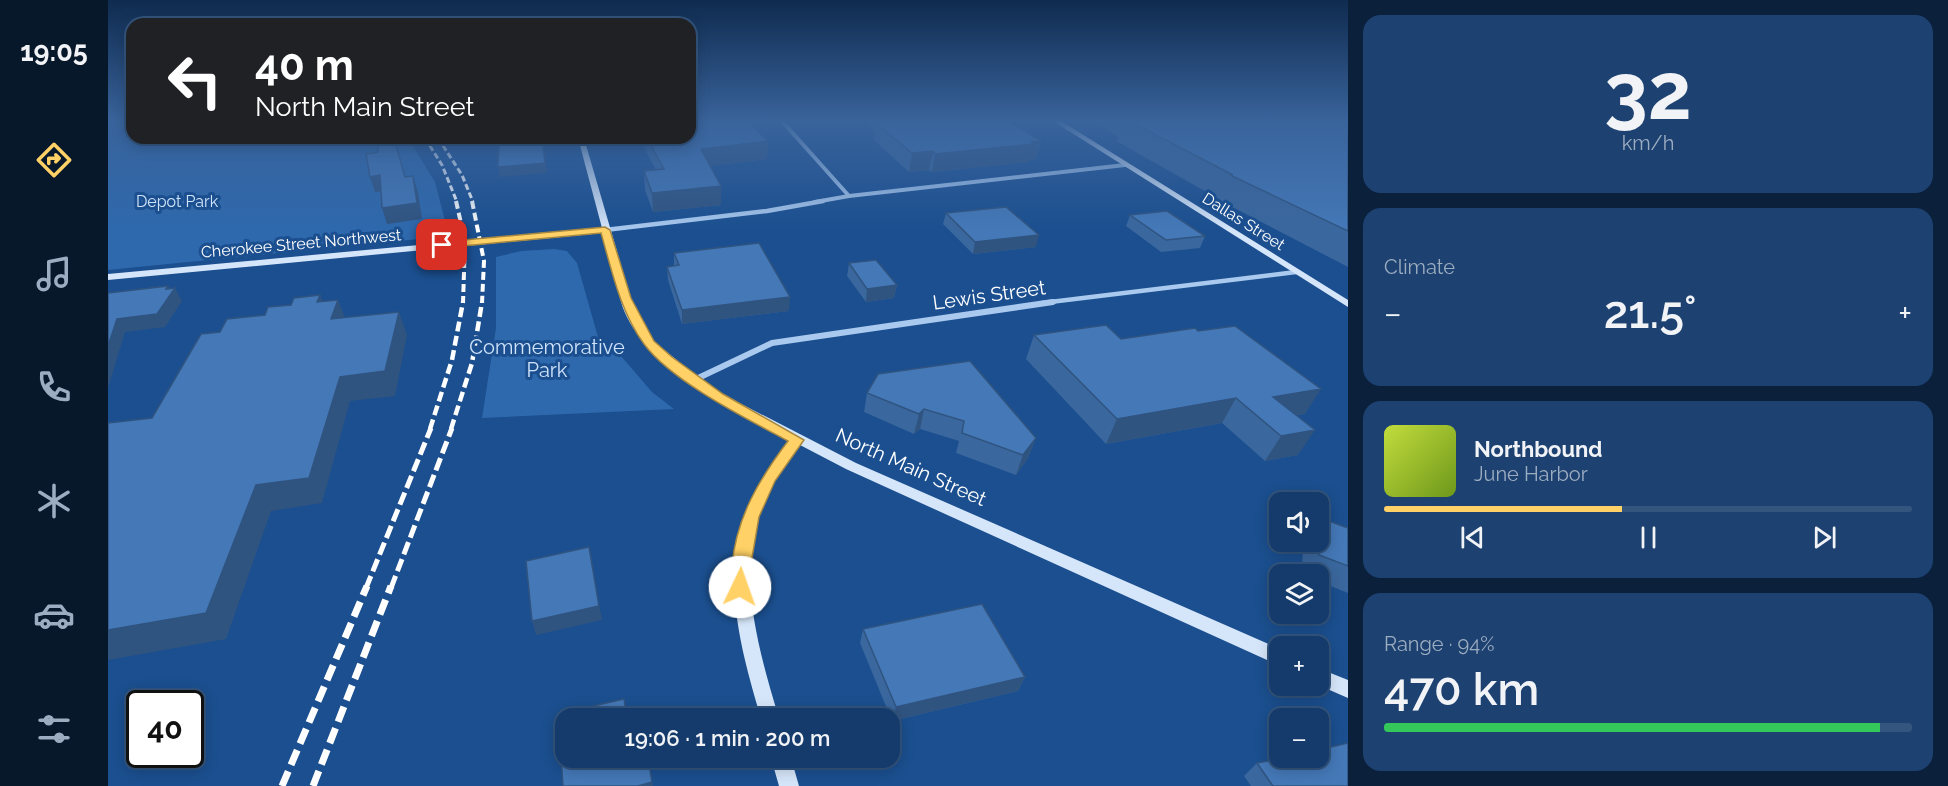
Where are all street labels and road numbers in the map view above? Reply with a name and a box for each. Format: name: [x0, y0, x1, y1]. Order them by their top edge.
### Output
street label: Dallas Street: [1199, 189, 1289, 255]
street label: Cherokee Street Northwest: [200, 225, 403, 262]
street label: Lewis Street: [931, 275, 1047, 315]
street label: North Main Street: [832, 423, 990, 511]

